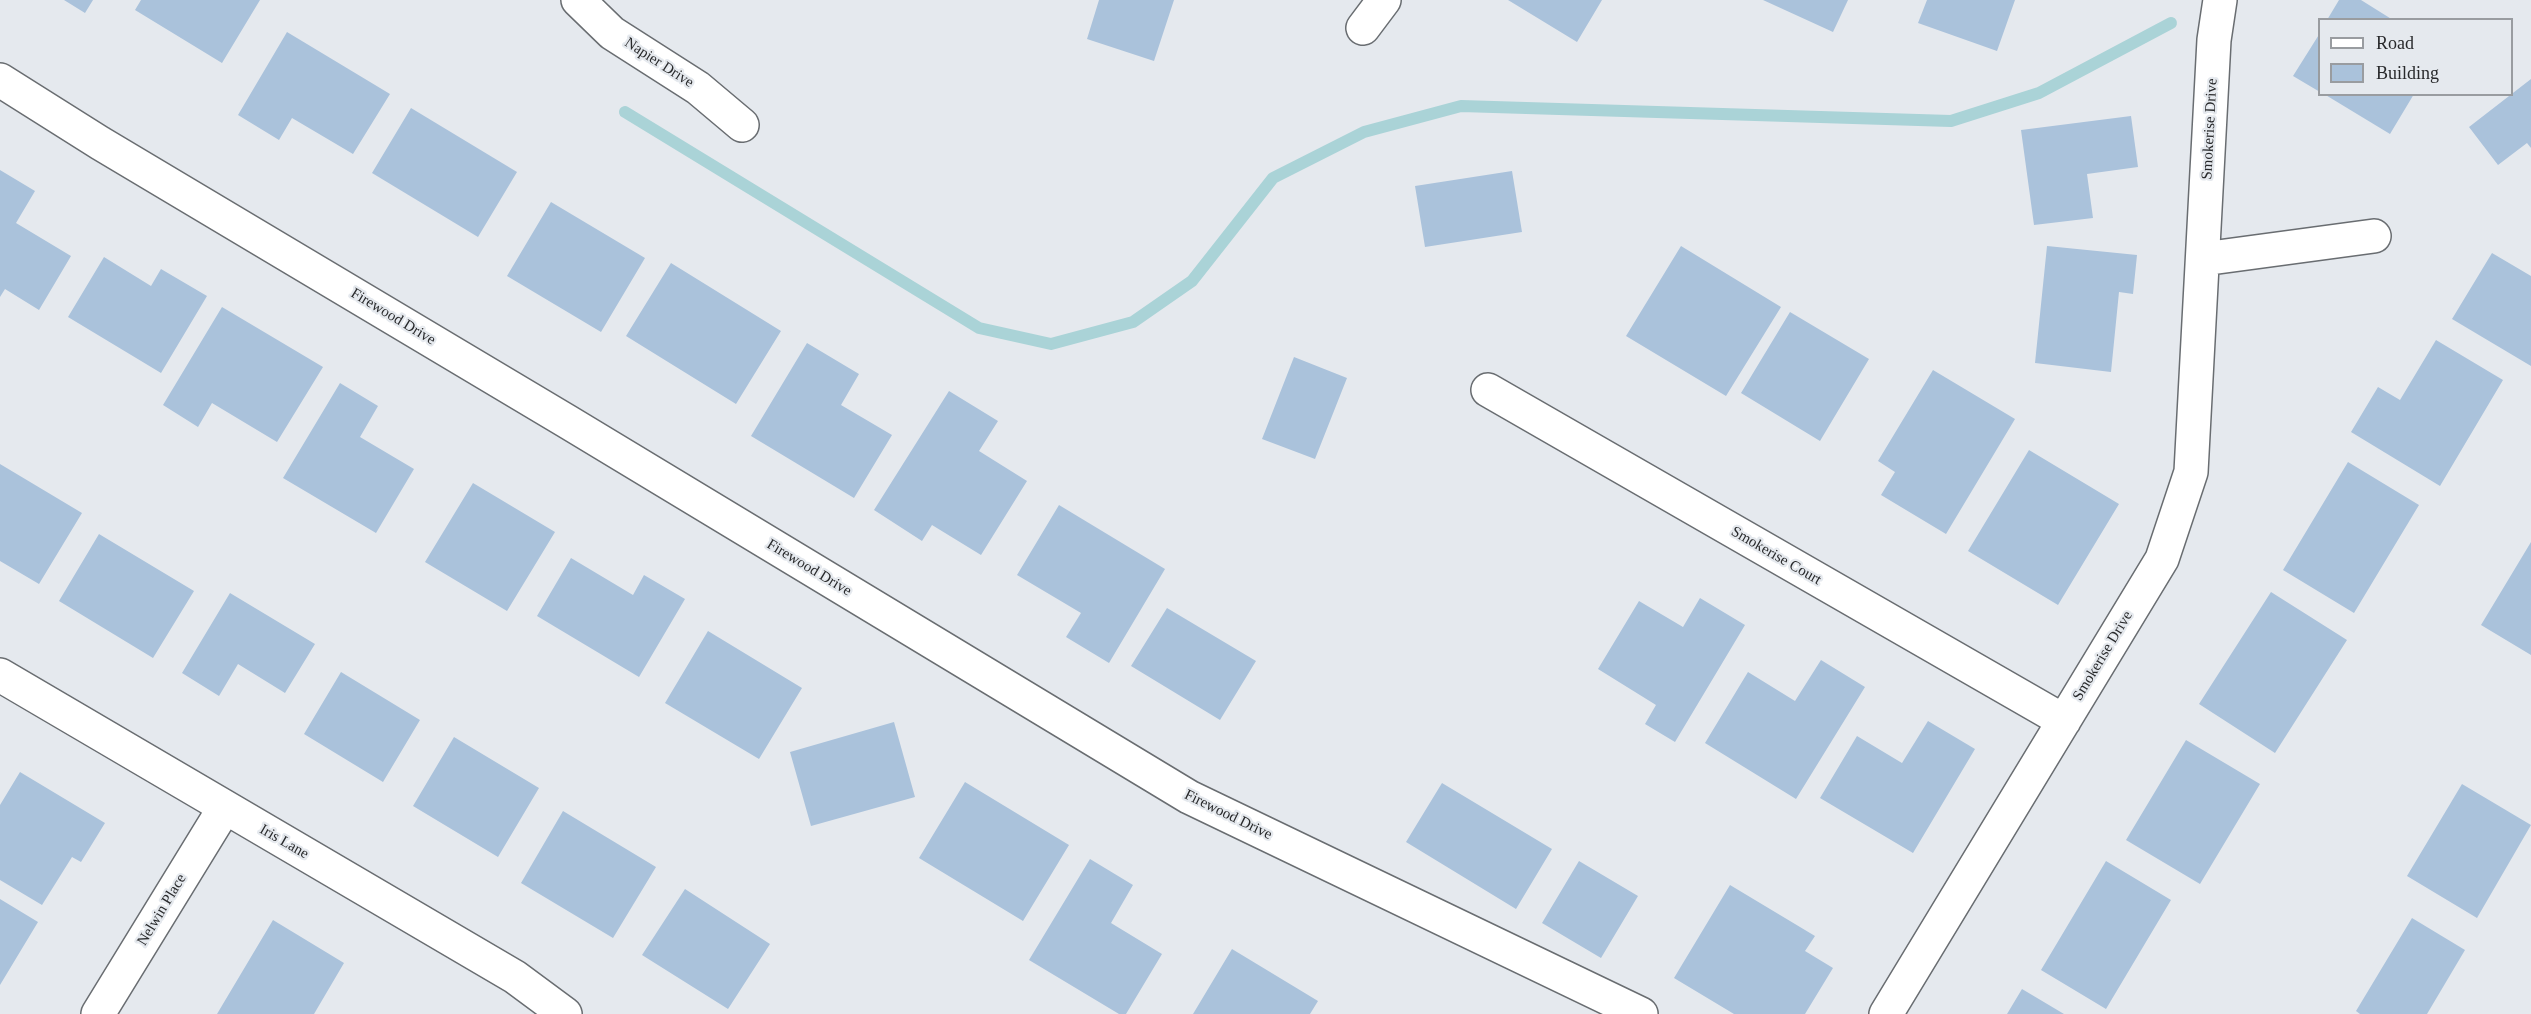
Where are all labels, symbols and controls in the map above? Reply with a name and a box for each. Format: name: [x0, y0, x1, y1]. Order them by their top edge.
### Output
legend: [2318, 18, 2513, 96]
text: Road: [2376, 33, 2414, 53]
street label: Napier Drive: [621, 34, 697, 92]
text: Building: [2376, 63, 2439, 83]
street label: Smokerise Drive: [2198, 78, 2222, 180]
street label: Firewood Drive: [347, 285, 439, 349]
street label: Smokerise Court: [1728, 523, 1824, 589]
street label: Firewood Drive: [763, 536, 855, 600]
street label: Smokerise Drive: [2069, 608, 2137, 704]
street label: Firewood Drive: [1181, 786, 1275, 844]
street label: Iris Lane: [256, 821, 312, 863]
street label: Nelwin Place: [134, 871, 190, 949]

